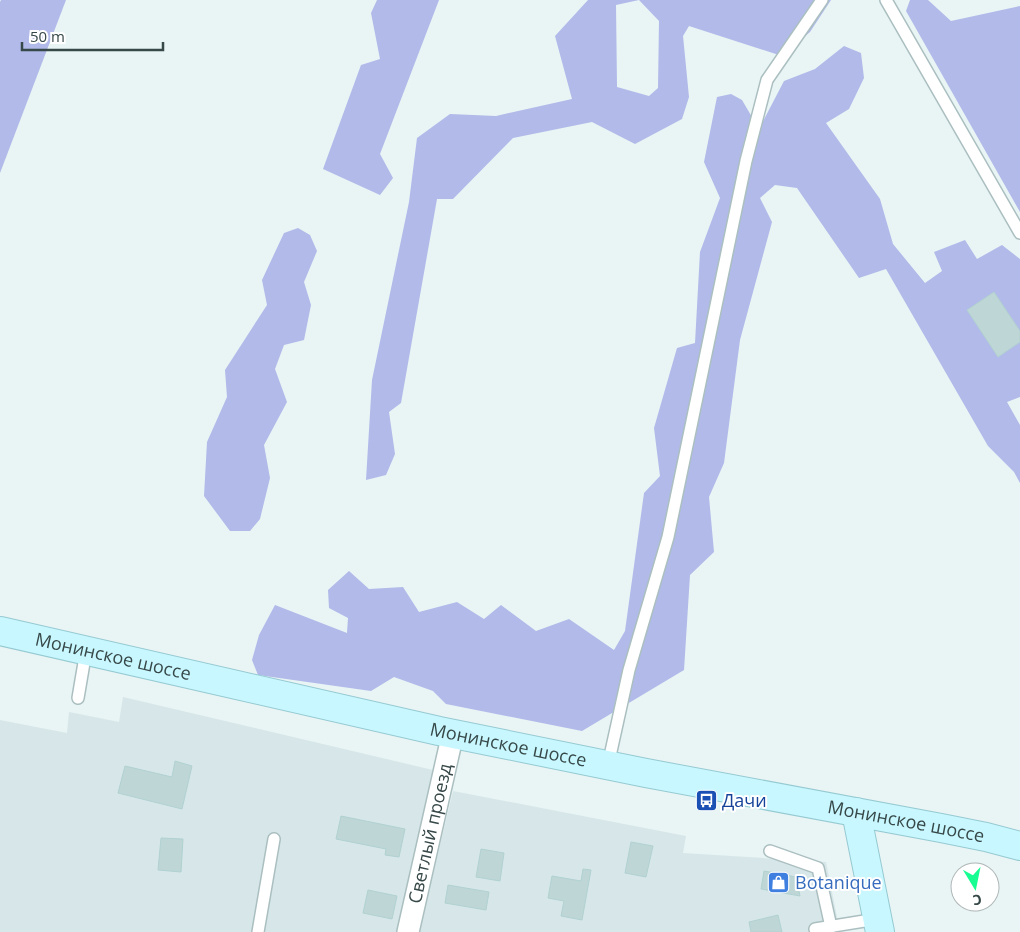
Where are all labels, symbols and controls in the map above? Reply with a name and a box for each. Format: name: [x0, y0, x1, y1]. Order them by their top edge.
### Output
scale bar: [22, 20, 164, 52]
text: 50 m: [30, 26, 65, 46]
street label: Монинское шоссе: [33, 626, 194, 685]
street label: Монинское шоссе: [428, 716, 589, 772]
street label: Светлый проезд: [402, 761, 457, 906]
place label: Дачи: [722, 788, 767, 812]
bus stop icon: Дачи: [694, 789, 718, 813]
street label: Монинское шоссе: [826, 794, 987, 847]
north arrow: [950, 862, 1000, 912]
place label: Botanique: [795, 870, 882, 894]
shop icon: Botanique: [767, 871, 791, 895]
text: С: [971, 890, 983, 910]

